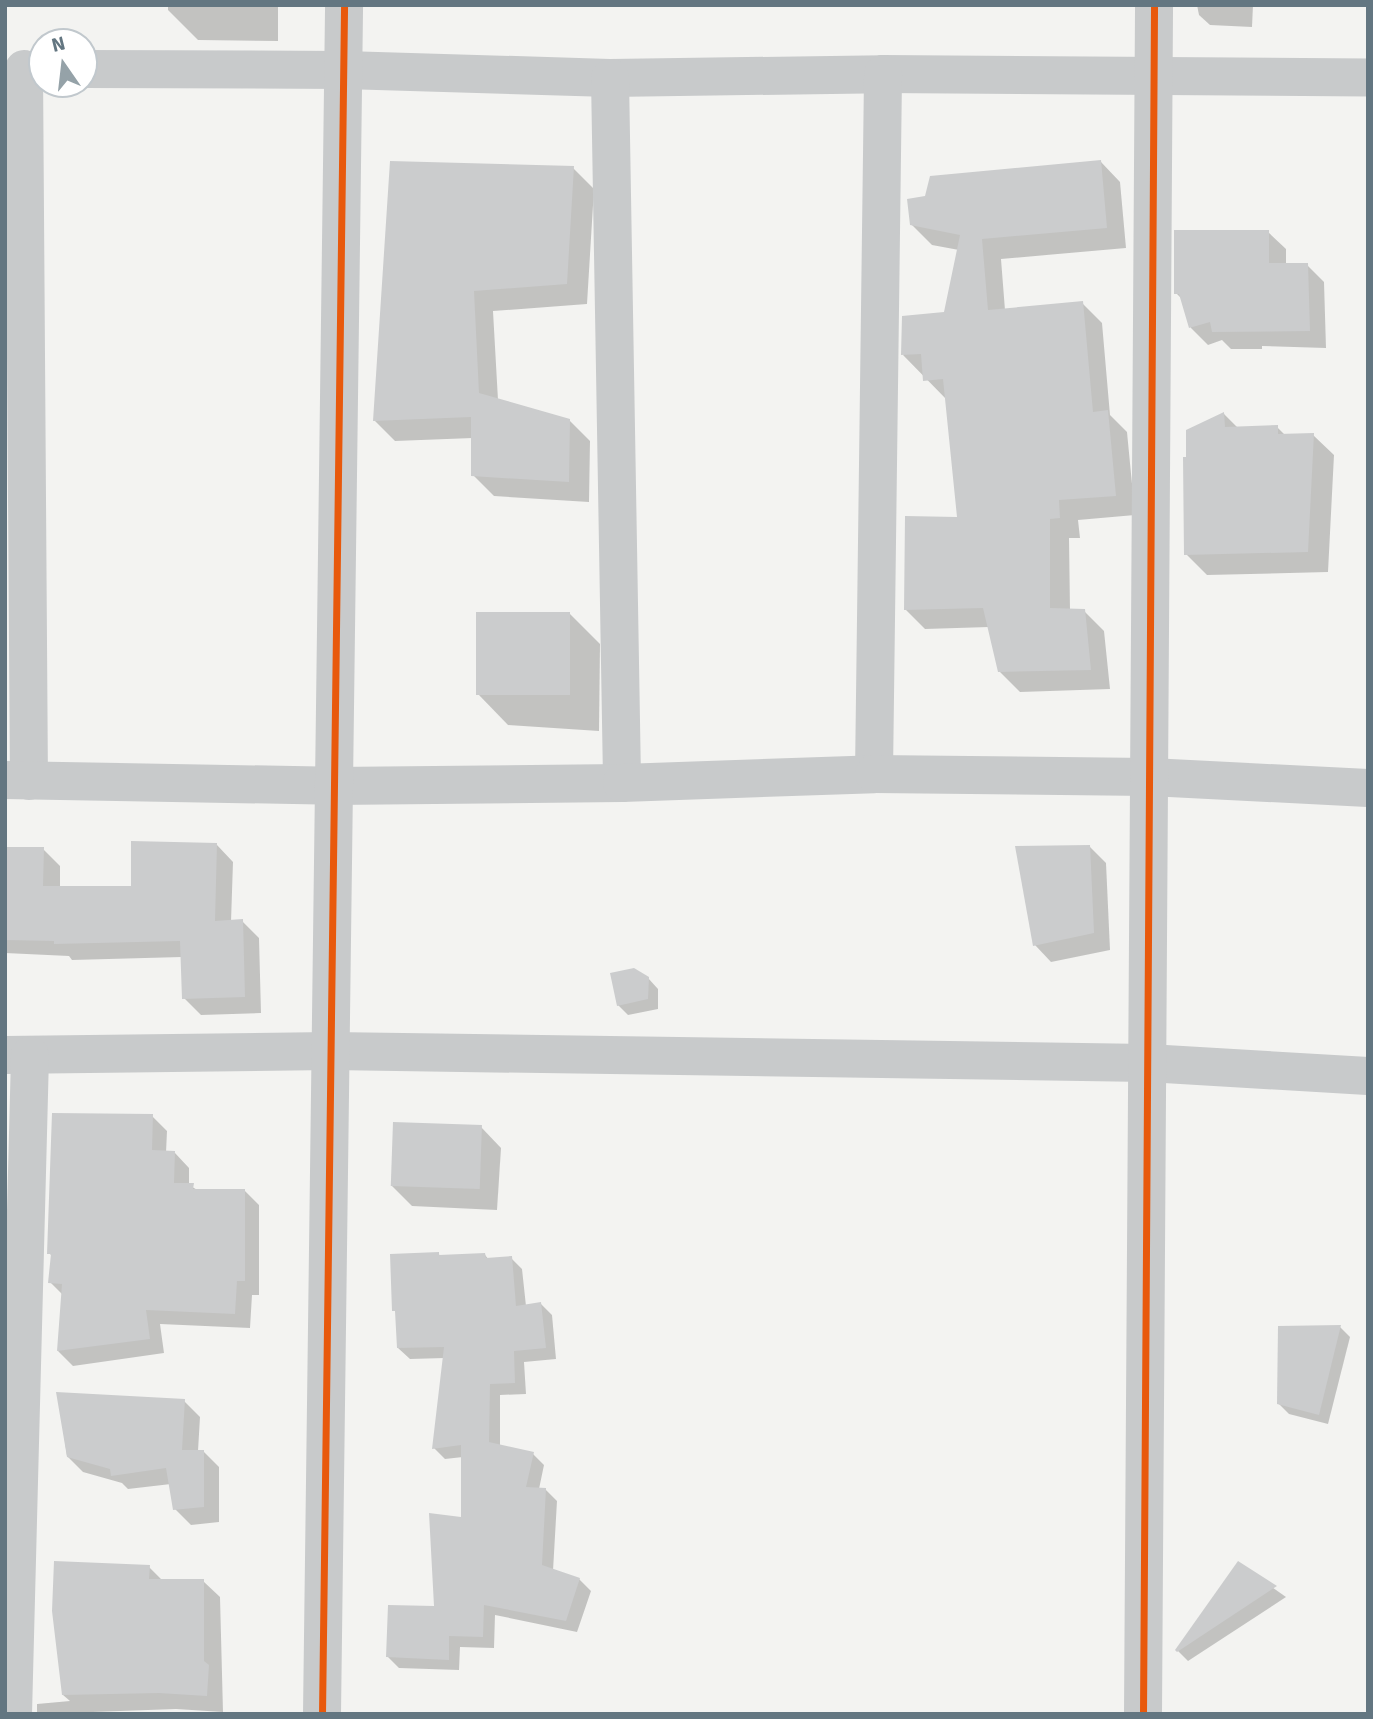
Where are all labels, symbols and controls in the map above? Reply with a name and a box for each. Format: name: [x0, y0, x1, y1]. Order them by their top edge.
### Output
north arrow: [28, 28, 98, 98]
text: N: [49, 31, 68, 58]

